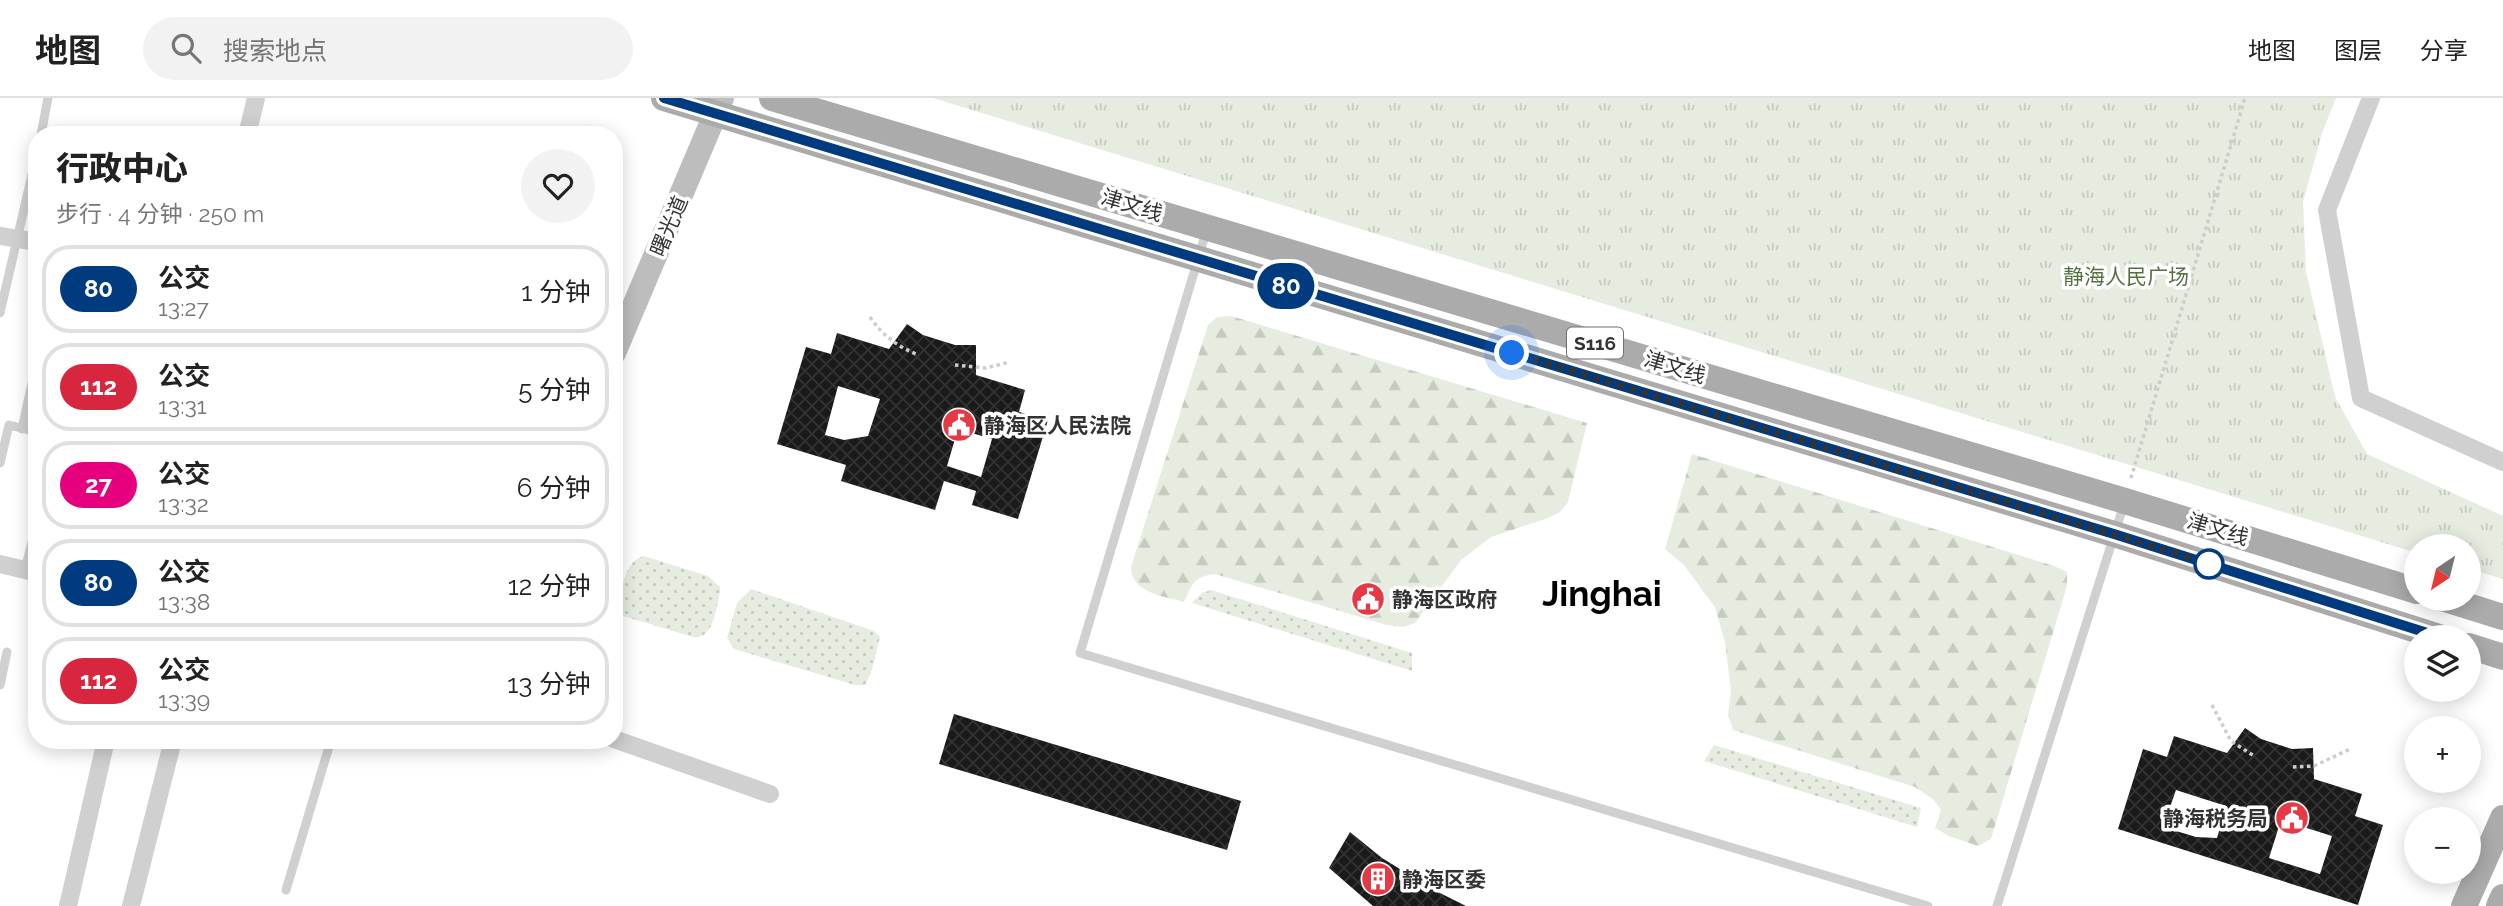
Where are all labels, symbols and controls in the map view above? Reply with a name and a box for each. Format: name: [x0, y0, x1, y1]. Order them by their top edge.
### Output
search box: [143, 17, 633, 80]
icon: search: [167, 29, 205, 67]
text: 地图: [35, 31, 101, 70]
text: 搜索地点: [223, 36, 327, 66]
text: 地图: [2248, 36, 2296, 65]
text: 图层: [2334, 36, 2382, 65]
text: 分享: [2420, 36, 2468, 65]
text: 行政中心: [56, 149, 188, 188]
button: heart: [521, 149, 595, 223]
street label: 津文线: [1098, 184, 1166, 226]
street label: 曙光道: [645, 192, 693, 260]
text: 步行 · 4 分钟 · 250 m: [56, 200, 264, 227]
text: 公交: [158, 263, 210, 293]
line badge: 80: [1254, 263, 1318, 309]
park label: 静海人民广场: [2063, 264, 2189, 289]
text: 80: [1271, 271, 1301, 300]
text: 80: [84, 274, 113, 303]
text: 1 分钟: [521, 277, 591, 307]
text: 13:27: [158, 294, 209, 321]
road number: S116: [1567, 328, 1623, 358]
your location: [1494, 335, 1529, 370]
street label: 津文线: [1641, 346, 1709, 388]
text: 公交: [158, 361, 210, 391]
text: 112: [80, 372, 117, 401]
text: 5 分钟: [518, 375, 591, 405]
text: 13:31: [158, 392, 207, 419]
public building icon: 静海区人民法院: [940, 406, 978, 444]
place label: 静海区人民法院: [984, 413, 1131, 438]
text: 公交: [158, 459, 210, 489]
text: 27: [85, 470, 112, 499]
text: 6 分钟: [517, 473, 591, 503]
text: 13:32: [158, 490, 209, 517]
street label: 津文线: [2184, 508, 2252, 550]
north arrow: [2404, 534, 2482, 611]
map controls: [2404, 534, 2481, 884]
unlabelled marker: [2194, 549, 2224, 579]
text: 公交: [158, 557, 210, 587]
text: 80: [84, 568, 113, 597]
text: 12 分钟: [508, 571, 591, 601]
district label: Jinghai: [1542, 573, 1662, 614]
public building icon: 静海区政府: [1349, 580, 1387, 618]
place label: 静海区政府: [1392, 587, 1497, 612]
text: 13:38: [158, 588, 210, 615]
button: layers: [2404, 625, 2481, 702]
text: 公交: [158, 655, 210, 685]
text: 112: [80, 666, 117, 695]
text: 13 分钟: [507, 669, 591, 699]
text: 13:39: [158, 686, 210, 713]
button: +: [2404, 716, 2481, 793]
public building icon: 静海税务局: [2273, 799, 2311, 837]
place label: 静海税务局: [2163, 806, 2268, 831]
button: −: [2404, 807, 2481, 884]
building icon: 静海区委: [1359, 860, 1397, 898]
place label: 静海区委: [1402, 867, 1486, 892]

